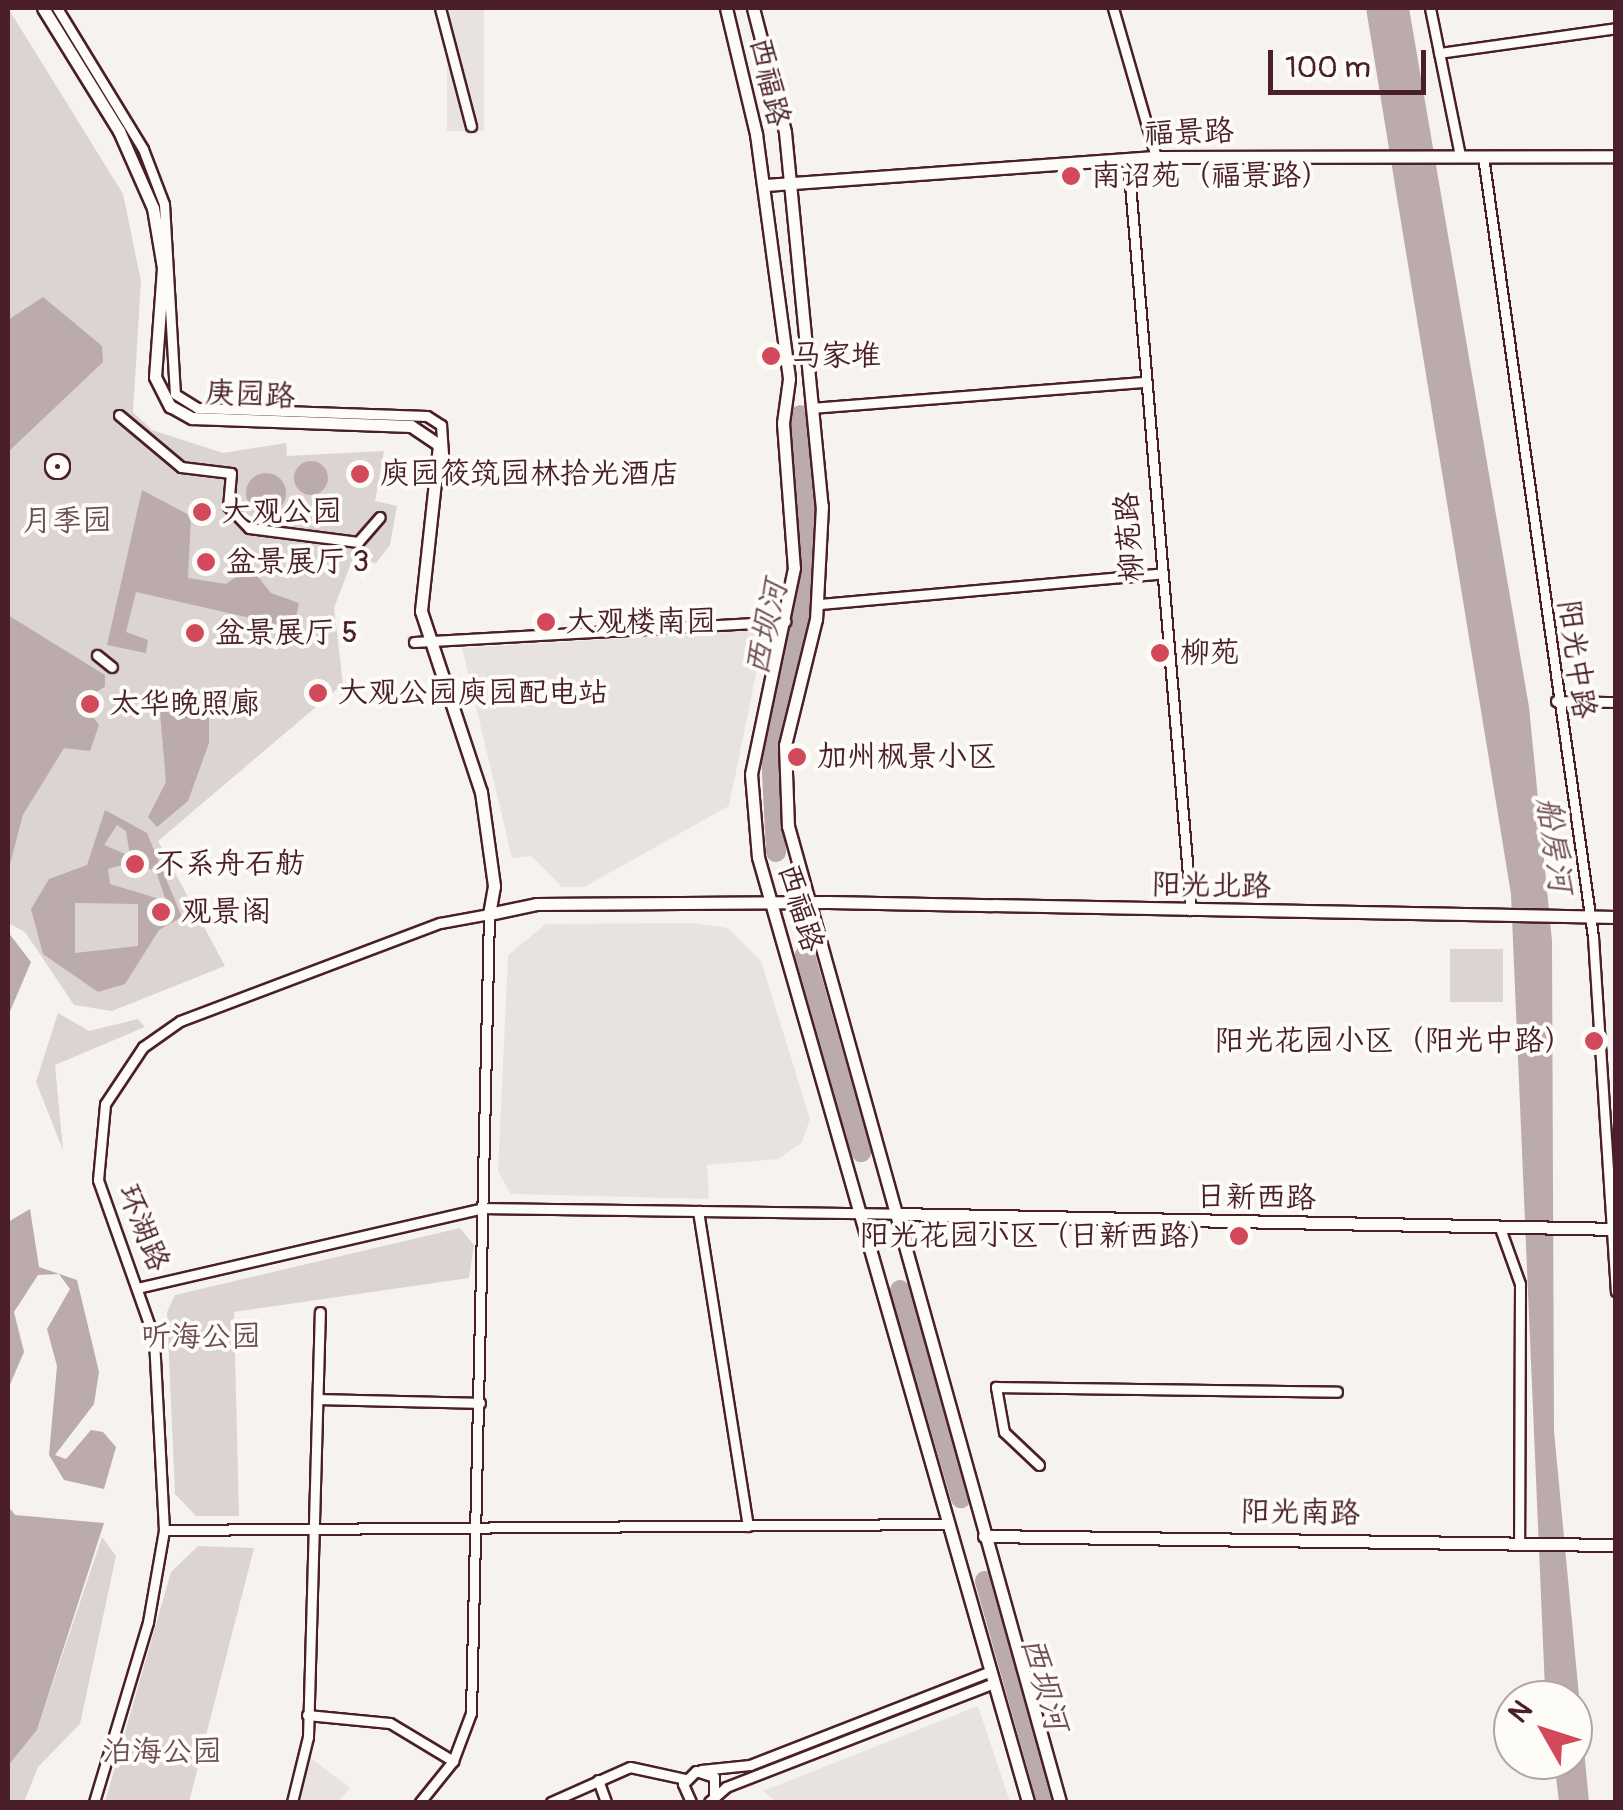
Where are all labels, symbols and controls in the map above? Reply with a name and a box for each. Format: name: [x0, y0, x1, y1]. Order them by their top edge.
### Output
scale bar: [1273, 30, 1430, 92]
street label: 西福路: [741, 34, 797, 130]
text: 100 m: [1285, 49, 1371, 86]
street label: 福景路: [1143, 113, 1235, 153]
place label: 南诏苑（福景路）: [1091, 158, 1331, 194]
marker: 南诏苑（福景路）: [1060, 165, 1082, 187]
place label: 马家堆: [791, 338, 881, 374]
marker: 马家堆: [760, 345, 782, 367]
street label: 庚园路: [204, 375, 296, 415]
place label: 庾园筱筑园林拾光酒店: [380, 456, 680, 492]
marker: 庾园筱筑园林拾光酒店: [349, 463, 371, 485]
street label: 柳苑路: [1109, 491, 1151, 583]
place label: 大观公园: [222, 494, 342, 530]
marker: 大观公园: [191, 501, 213, 523]
park label: 月季园: [22, 503, 112, 539]
place label: 盆景展厅 3: [226, 544, 369, 580]
marker: 盆景展厅 3: [195, 551, 217, 573]
water label: 西坝河: [738, 577, 796, 679]
street label: 阳光中路: [1550, 597, 1602, 721]
place label: 大观楼南园: [566, 604, 716, 640]
marker: 大观楼南园: [535, 611, 557, 633]
place label: 盆景展厅 5: [215, 615, 358, 651]
marker: 盆景展厅 5: [184, 622, 206, 644]
place label: 柳苑: [1180, 635, 1240, 671]
marker: 柳苑: [1149, 642, 1171, 664]
place label: 大观公园庾园配电站: [338, 675, 608, 711]
marker: 大观公园庾园配电站: [307, 682, 329, 704]
place label: 太华晚照廊: [110, 686, 260, 722]
marker: 太华晚照廊: [79, 693, 101, 715]
place label: 加州枫景小区: [817, 739, 997, 775]
marker: 加州枫景小区: [786, 746, 808, 768]
water label: 船房河: [1528, 795, 1580, 895]
place label: 不系舟石舫: [155, 846, 305, 882]
marker: 不系舟石舫: [124, 853, 146, 875]
street label: 西福路: [770, 860, 830, 956]
street label: 阳光北路: [1151, 867, 1271, 905]
place label: 观景阁: [181, 894, 271, 930]
marker: 观景阁: [150, 901, 172, 923]
place label: 阳光花园小区（阳光中路）: [1214, 1023, 1574, 1059]
marker: 阳光花园小区（阳光中路）: [1583, 1030, 1605, 1052]
street label: 日新西路: [1196, 1179, 1316, 1217]
street label: 环湖路: [109, 1180, 177, 1276]
place label: 阳光花园小区（日新西路）: [859, 1218, 1219, 1254]
marker: 阳光花园小区（日新西路）: [1228, 1225, 1250, 1247]
park label: 听海公园: [141, 1319, 261, 1355]
street label: 阳光南路: [1240, 1494, 1360, 1532]
water label: 西坝河: [1012, 1633, 1076, 1735]
north arrow: [1493, 1680, 1593, 1780]
text: N: [1501, 1694, 1540, 1730]
park label: 泊海公园: [102, 1734, 222, 1770]

